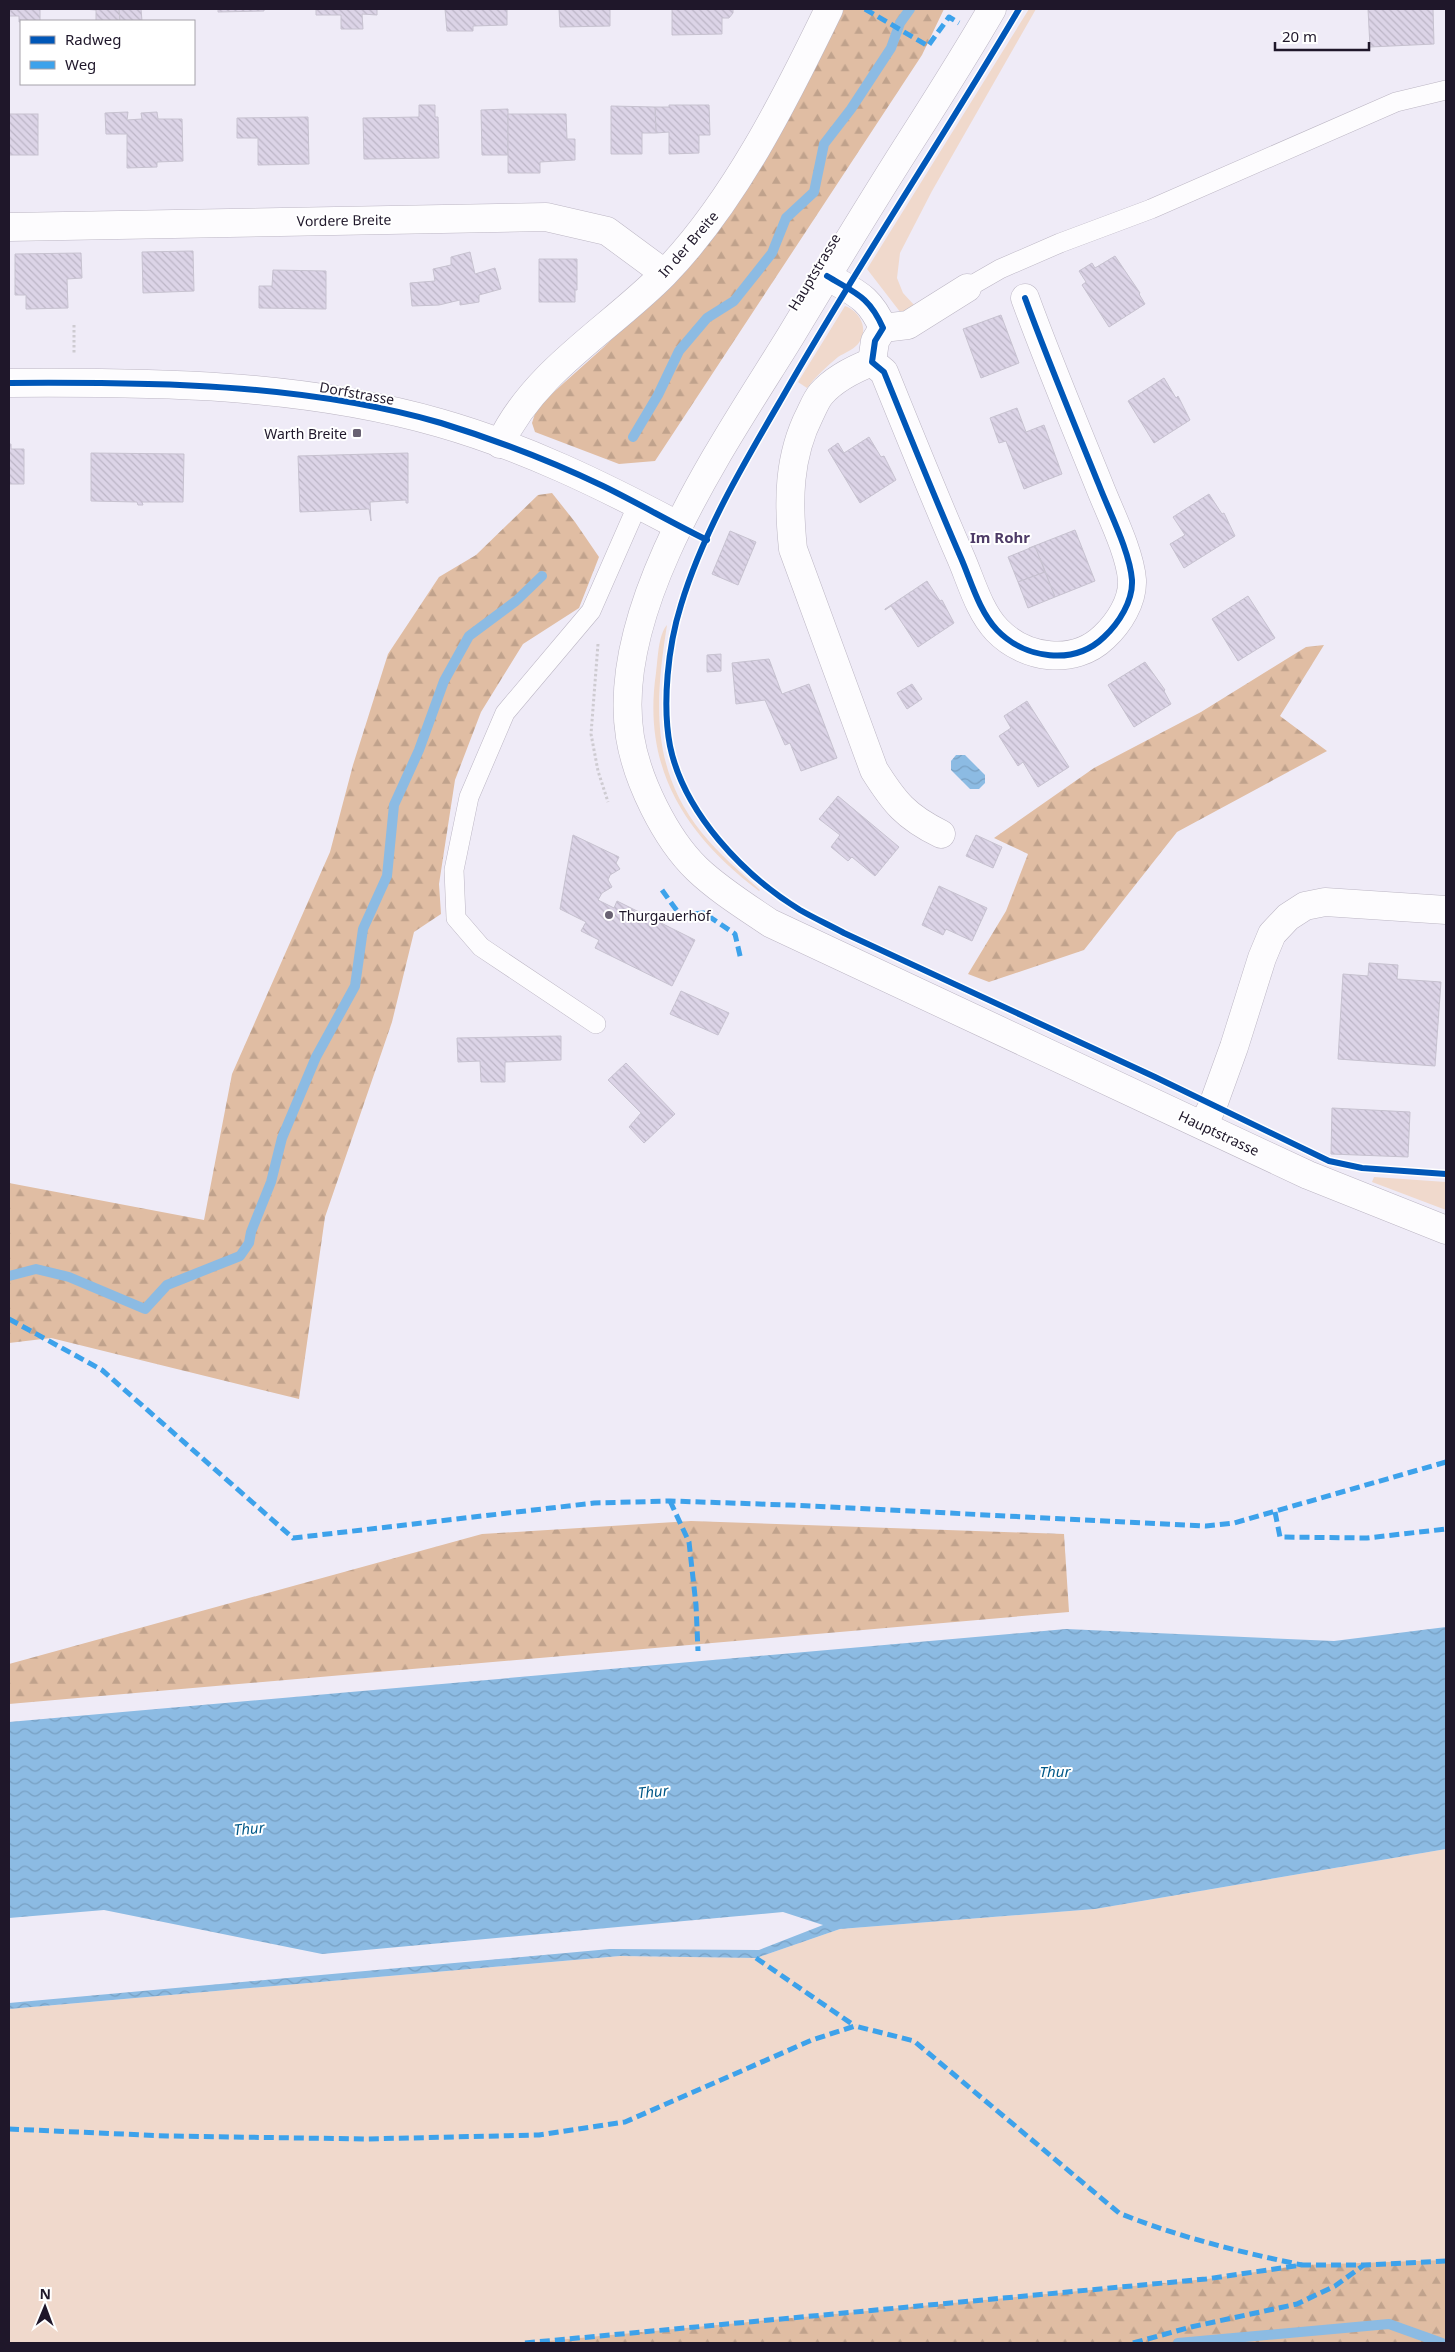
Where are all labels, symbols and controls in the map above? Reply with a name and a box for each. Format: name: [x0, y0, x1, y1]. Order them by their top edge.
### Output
legend: [20, 20, 195, 85]
scale bar: [1275, 20, 1369, 52]
text: 20 m: [1282, 26, 1317, 46]
text: Radweg: [65, 29, 121, 49]
text: Weg: [65, 54, 96, 74]
street label: In der Breite: [654, 207, 722, 281]
street label: Vordere Breite: [296, 210, 392, 230]
street label: Hauptstrasse: [783, 230, 845, 314]
street label: Dorfstrasse: [318, 377, 396, 409]
place label: Warth Breite: [264, 424, 347, 443]
marker: Warth Breite: [351, 427, 363, 439]
district label: Im Rohr: [970, 527, 1030, 547]
place label: Thurgauerhof: [619, 906, 712, 925]
marker: Thurgauerhof: [603, 909, 615, 921]
street label: Hauptstrasse: [1176, 1106, 1263, 1160]
water label: Thur: [1040, 1761, 1071, 1781]
water label: Thur: [637, 1780, 670, 1802]
water label: Thur: [233, 1817, 266, 1839]
north arrow: [20, 2282, 70, 2332]
text: N: [39, 2284, 51, 2303]

